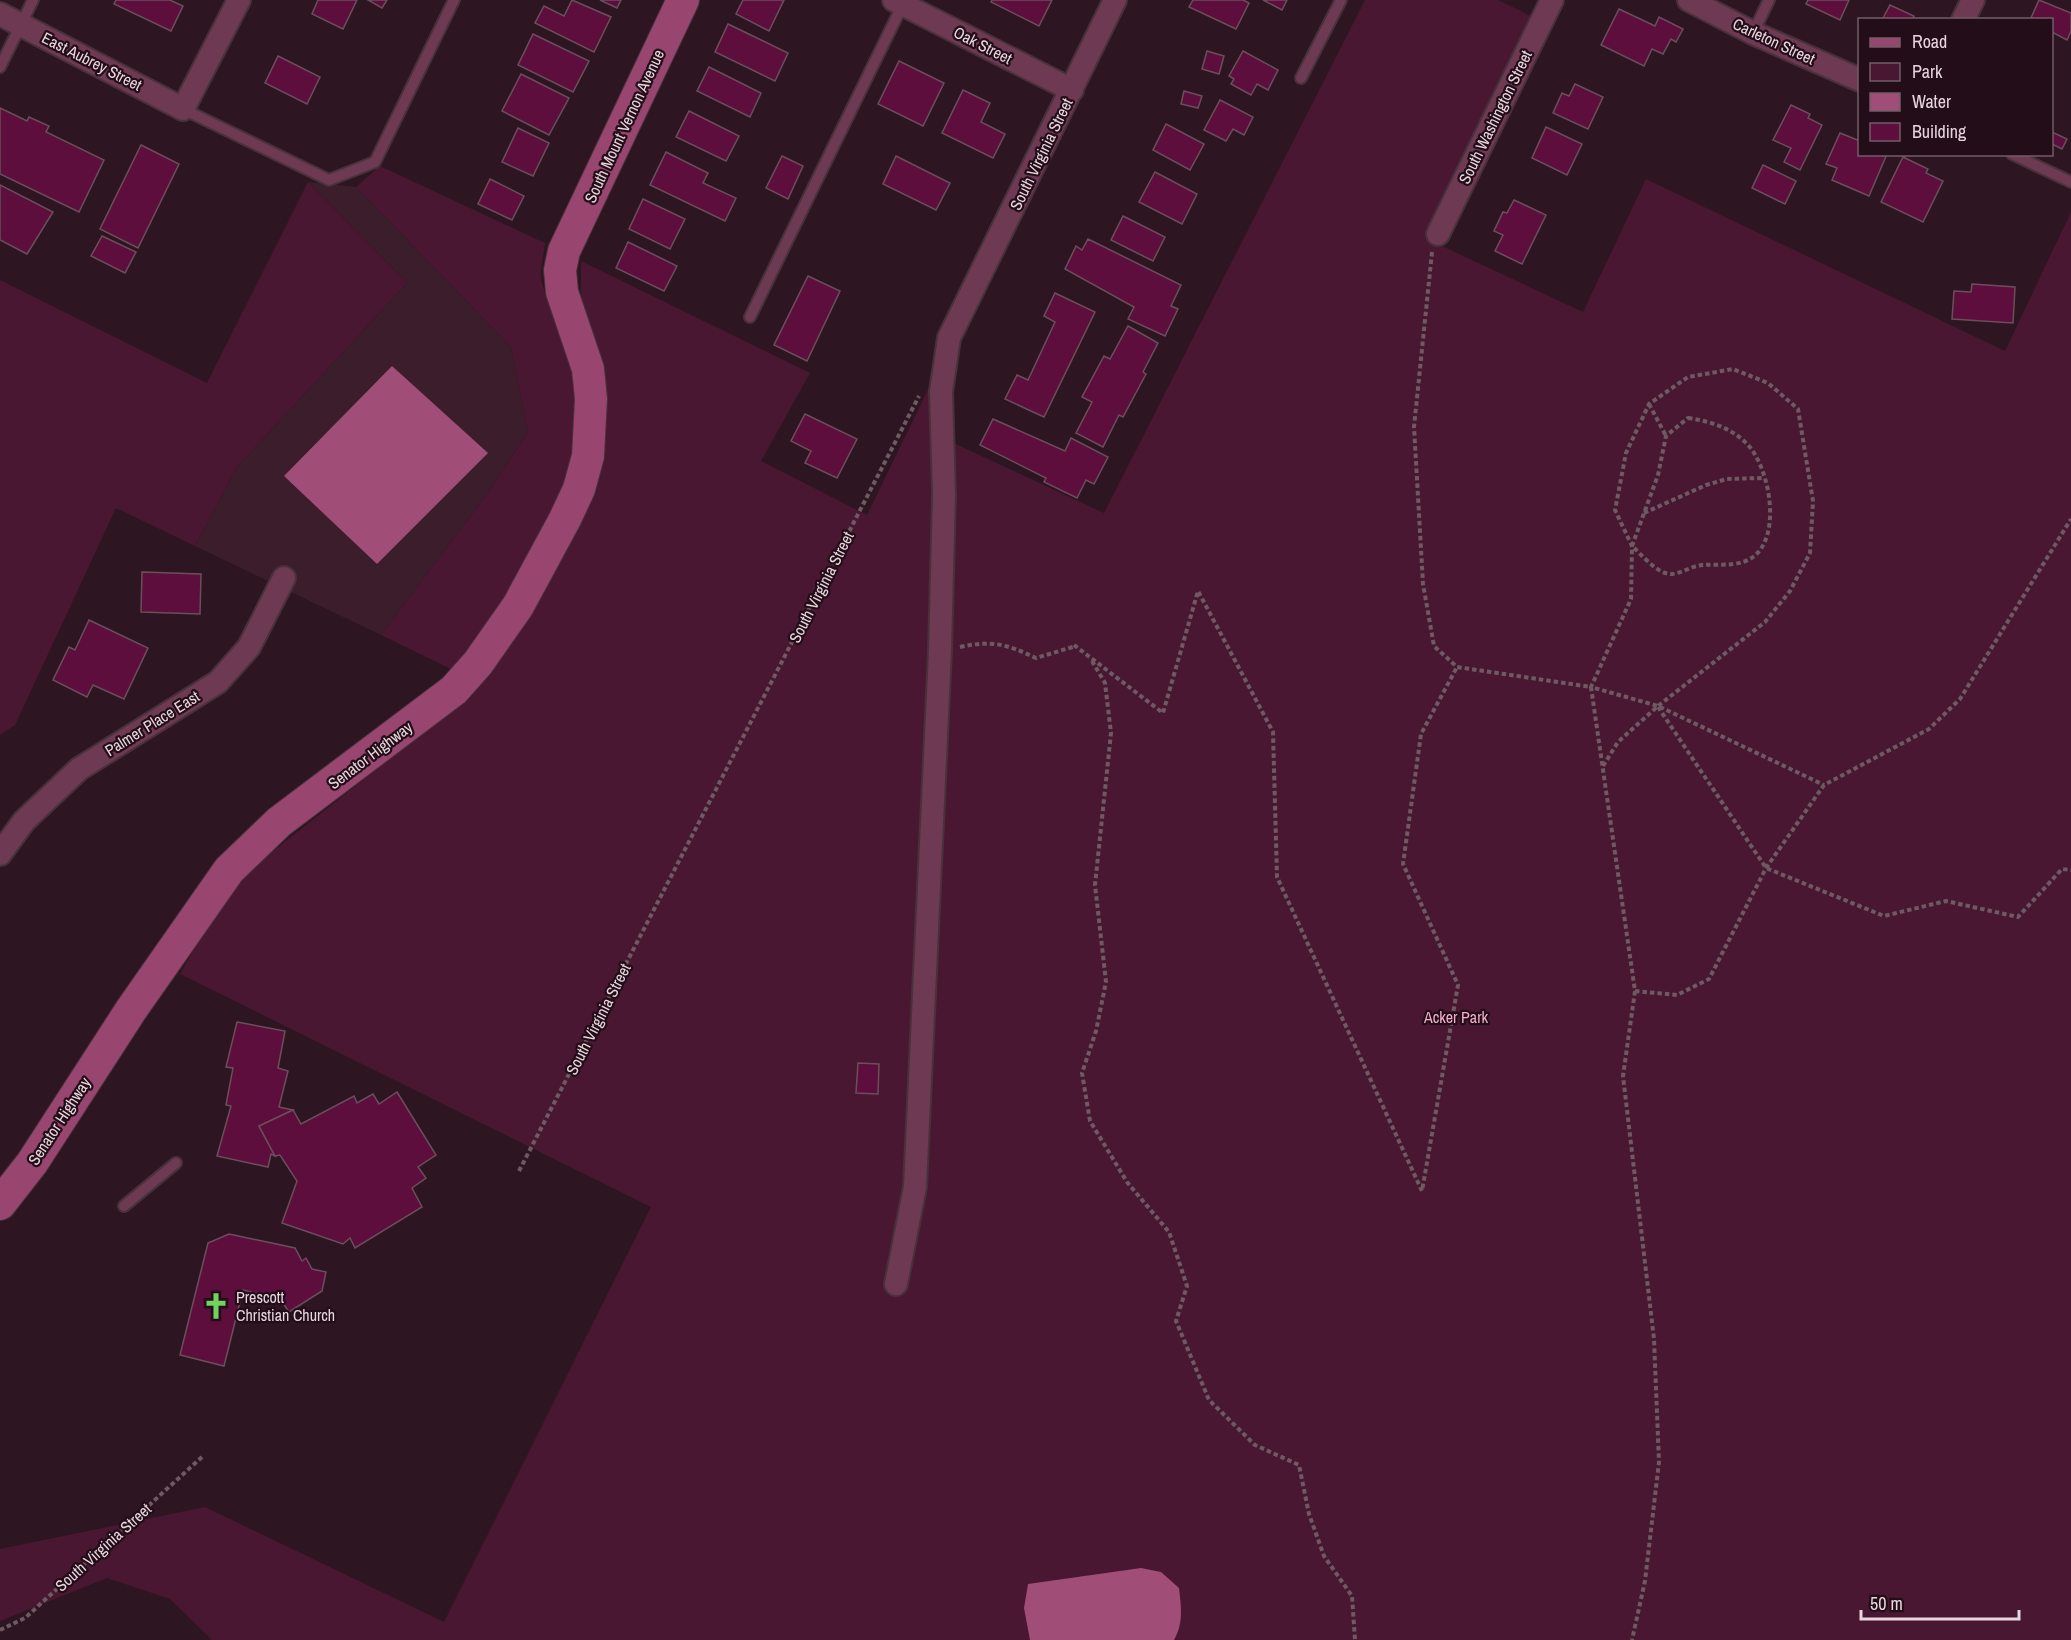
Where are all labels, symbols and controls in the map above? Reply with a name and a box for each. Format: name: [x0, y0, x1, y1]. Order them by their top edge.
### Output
street label: Carleton Street: [1729, 12, 1819, 70]
legend: [1858, 18, 2053, 156]
street label: Oak Street: [950, 21, 1016, 69]
street label: East Aubrey Street: [38, 26, 146, 96]
text: Road: [1912, 29, 1947, 54]
street label: South Mount Vernon Avenue: [579, 46, 669, 206]
street label: South Washington Street: [1453, 46, 1537, 187]
text: Park: [1912, 59, 1943, 84]
text: Water: [1912, 89, 1951, 114]
street label: South Virginia Street: [1004, 94, 1078, 214]
text: Building: [1912, 119, 1967, 144]
street label: South Virginia Street: [783, 527, 859, 646]
street label: Palmer Place East: [100, 685, 204, 761]
street label: Senator Highway: [323, 716, 417, 794]
street label: South Virginia Street: [560, 959, 636, 1078]
park label: Acker Park: [1423, 1006, 1489, 1028]
street label: Senator Highway: [22, 1072, 96, 1169]
place label: Prescott Christian Church: [236, 1286, 335, 1326]
church icon: Prescott Christian Church: [201, 1291, 231, 1321]
street label: South Virginia Street: [50, 1498, 156, 1596]
scale bar: [1861, 1583, 2018, 1621]
text: 50 m: [1870, 1591, 1903, 1616]

